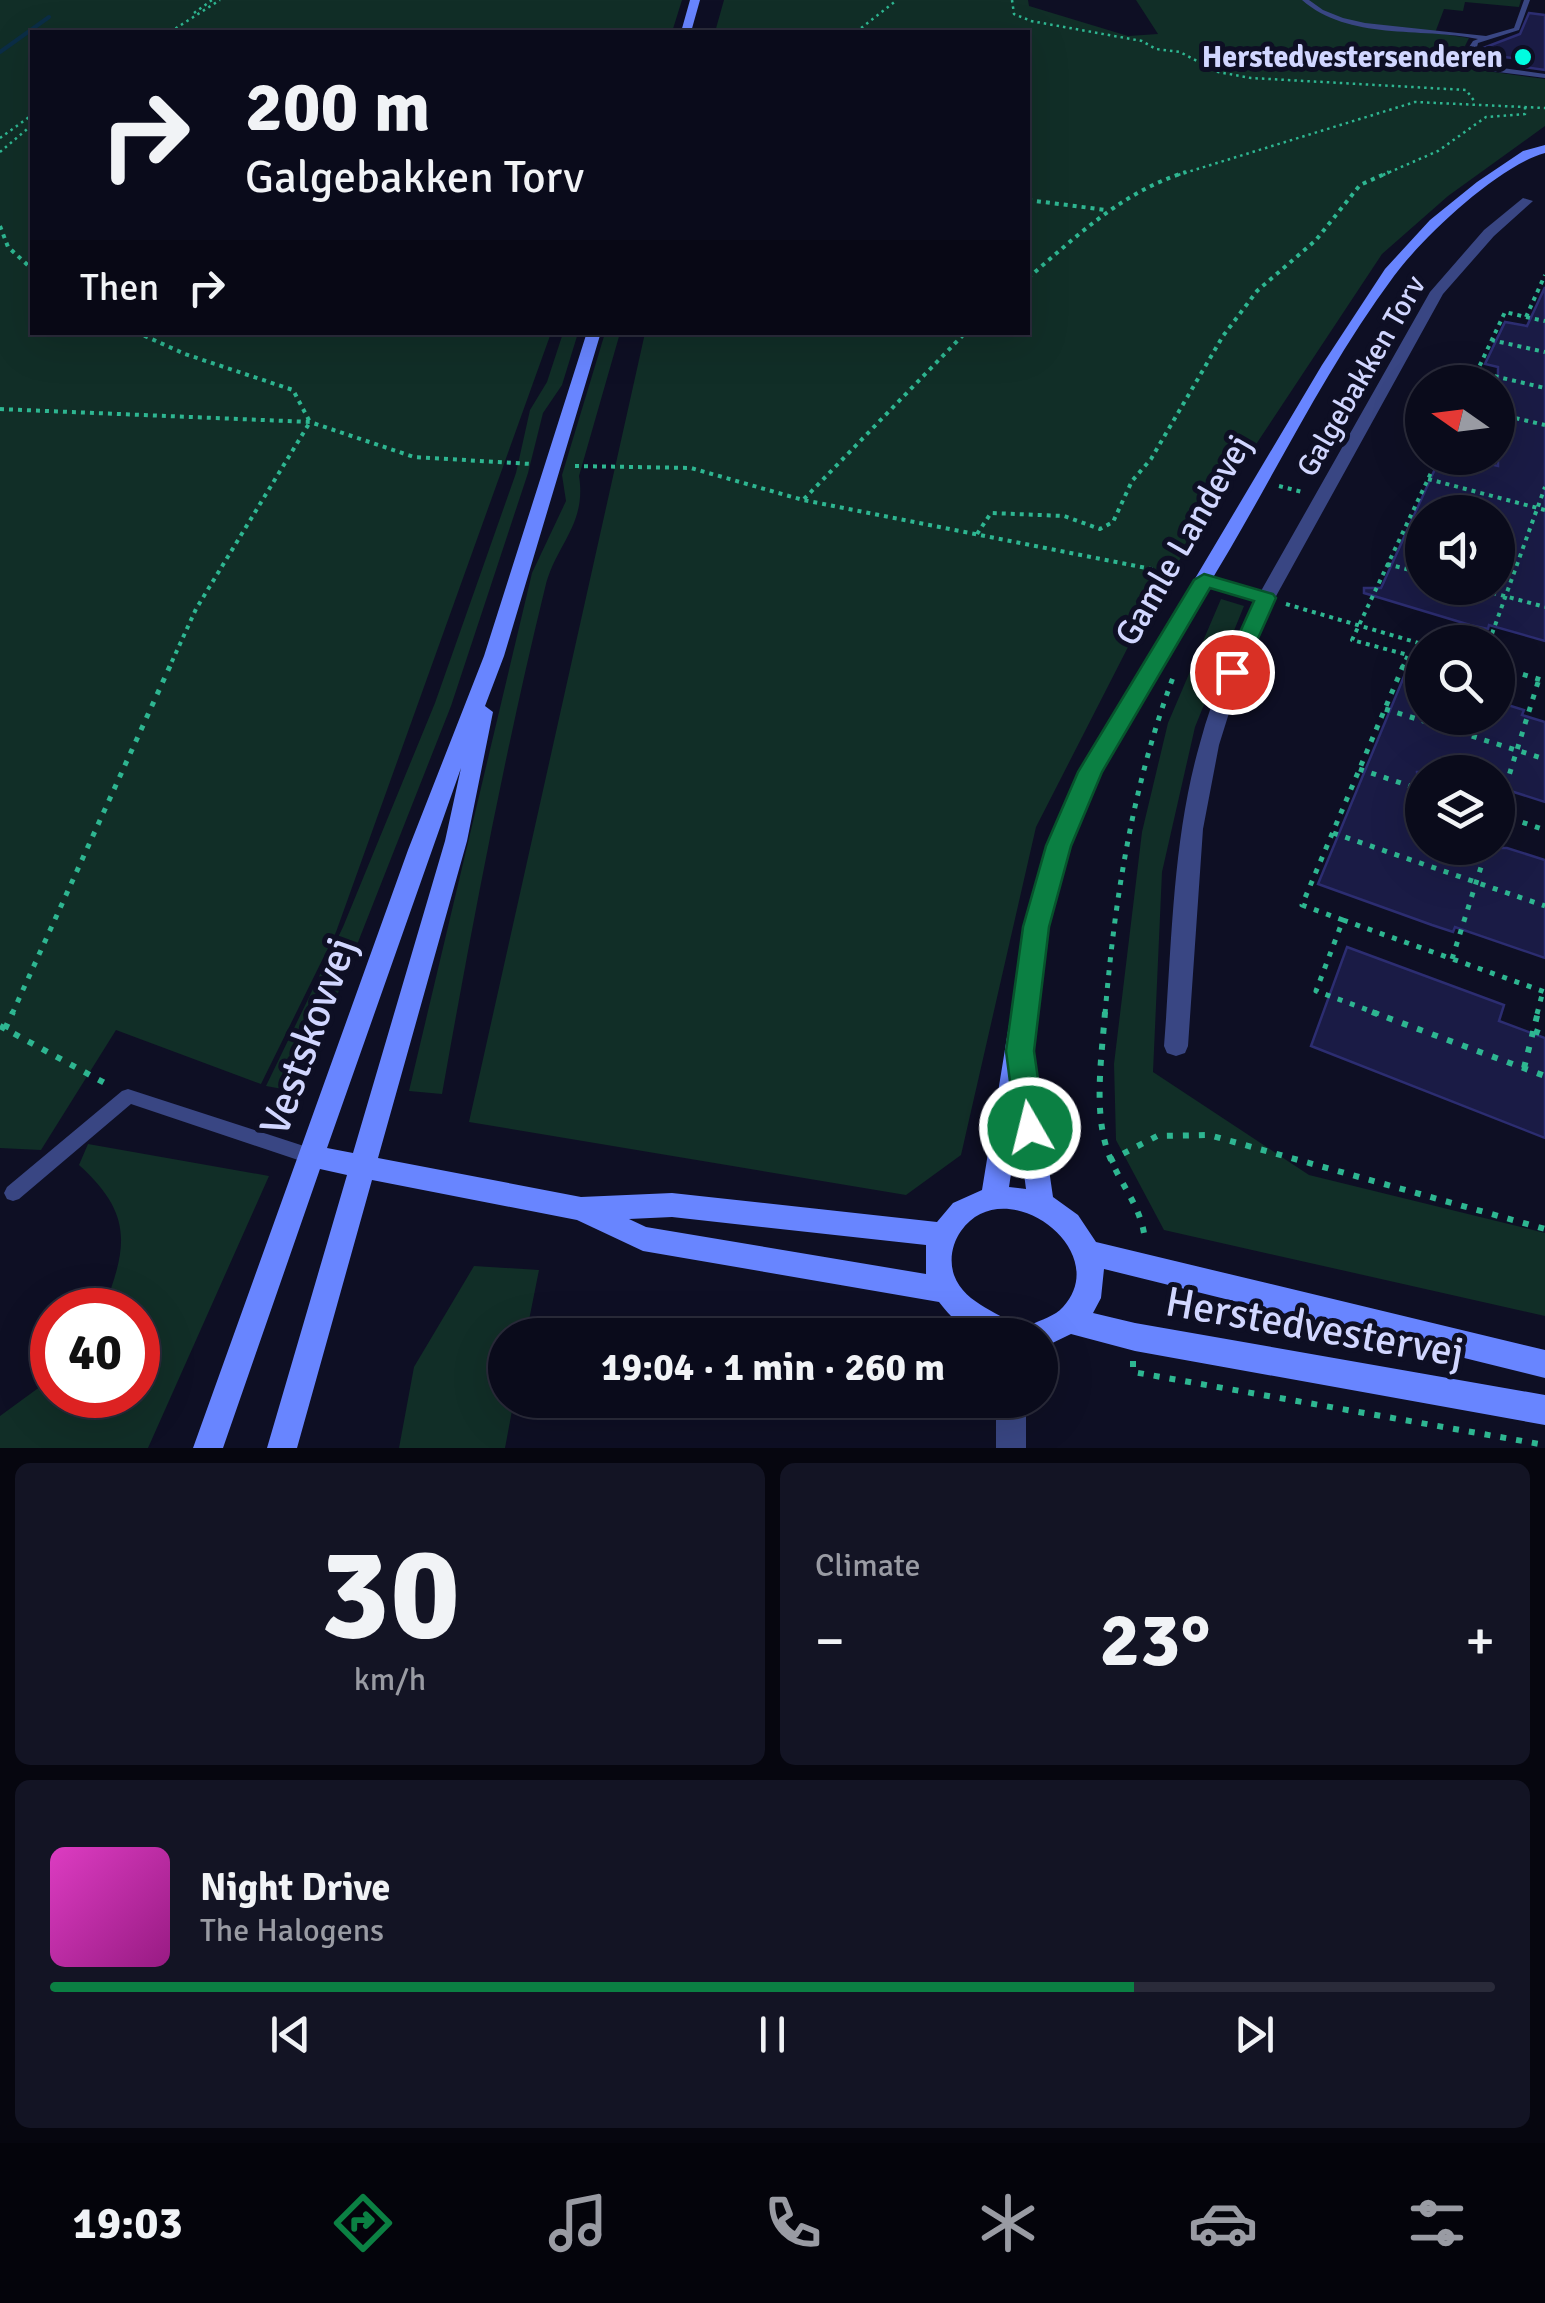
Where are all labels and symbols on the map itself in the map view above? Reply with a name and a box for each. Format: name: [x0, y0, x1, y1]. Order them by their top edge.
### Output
place label: Herstedvestersenderen: [1202, 39, 1503, 76]
marker: Herstedvestersenderen: [1512, 46, 1534, 68]
street label: Galgebakken Torv: [1289, 269, 1434, 483]
north arrow: [1405, 365, 1515, 475]
street label: Gamle Landevej: [1106, 427, 1261, 653]
pin: [1190, 630, 1275, 715]
street label: Vestskovvej: [249, 931, 368, 1142]
position arrow: [978, 1076, 1082, 1180]
street label: Herstedvestervej: [1162, 1276, 1468, 1379]
speed limit sign: 40: [30, 1288, 160, 1418]

